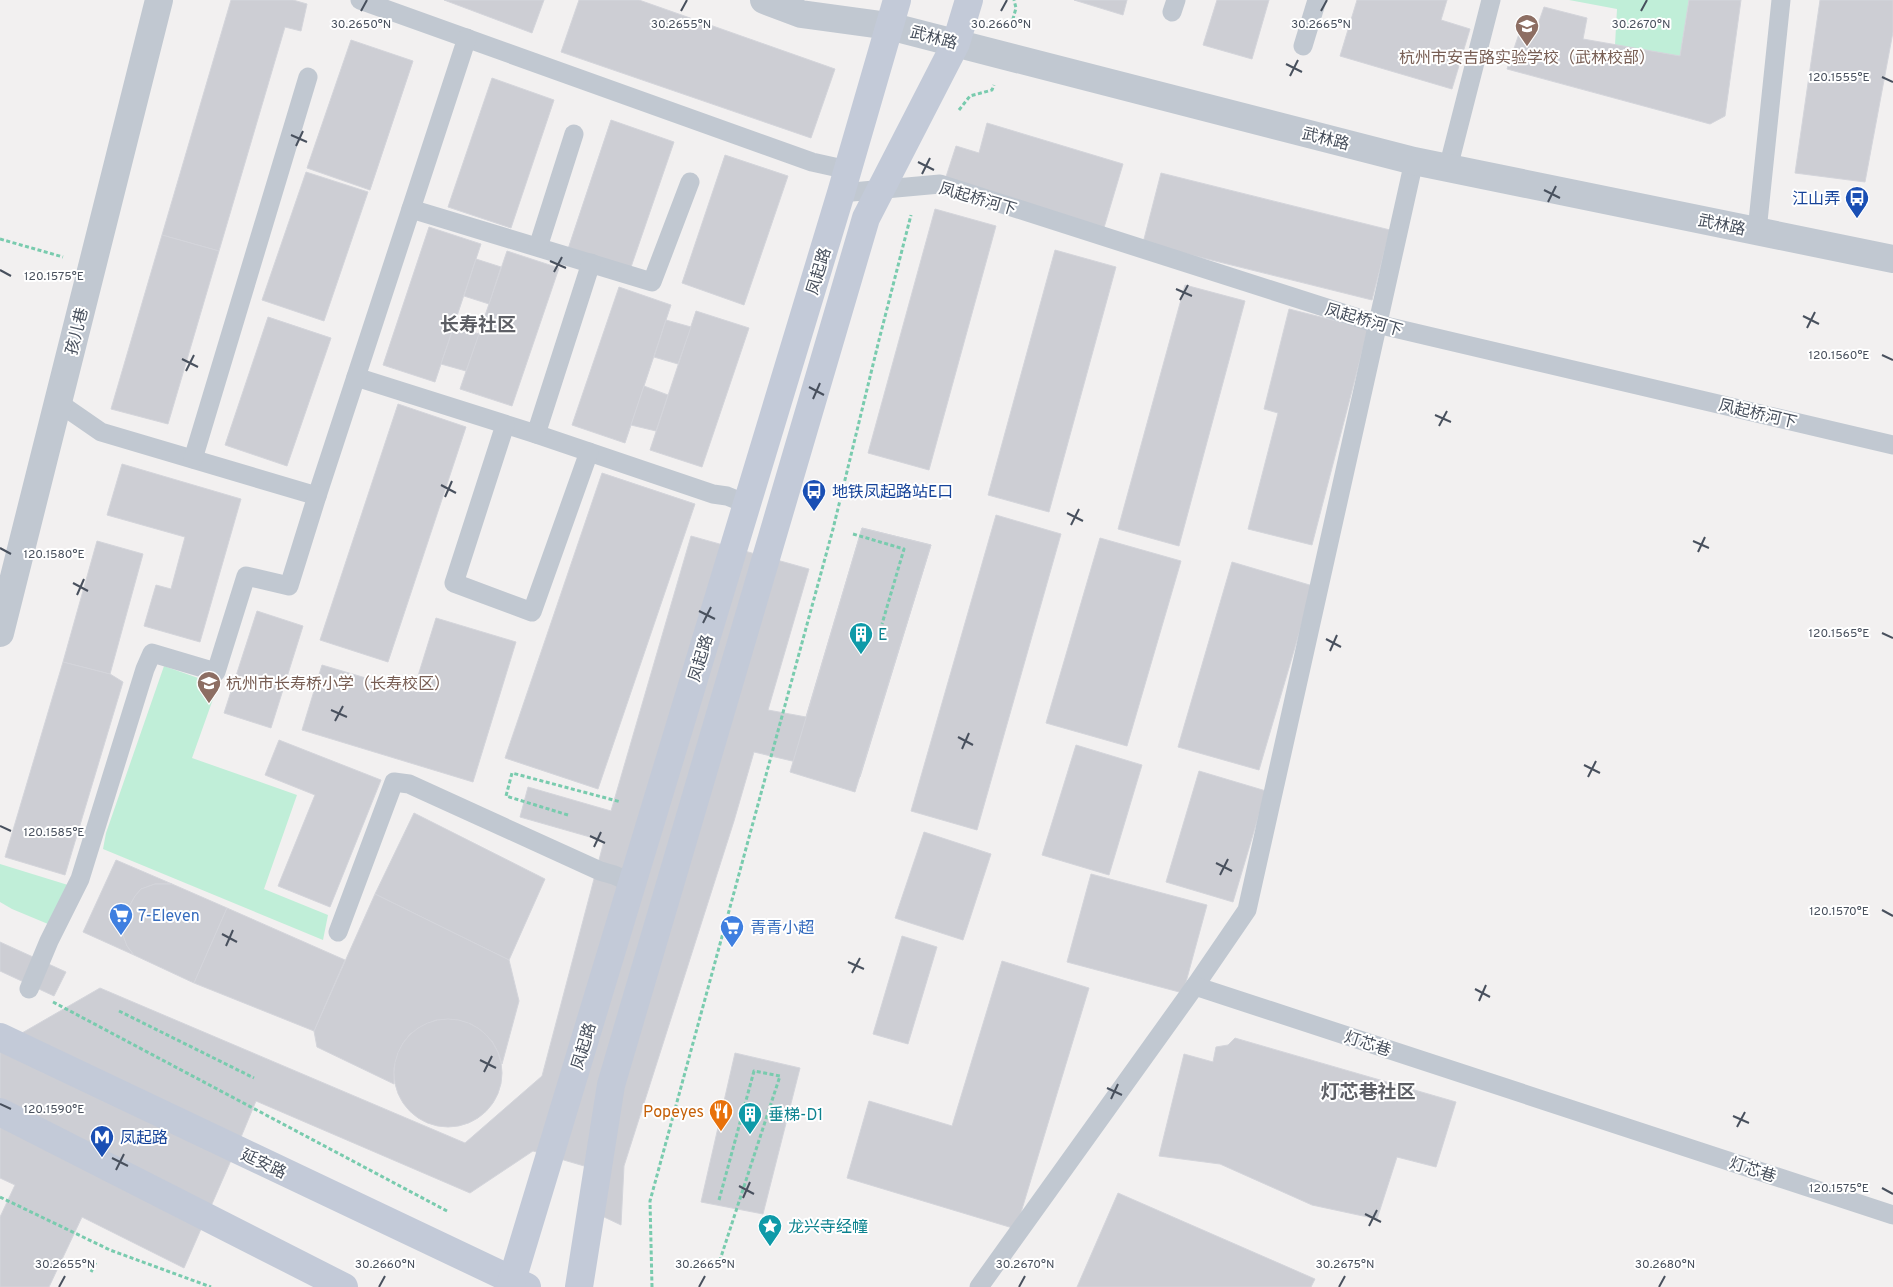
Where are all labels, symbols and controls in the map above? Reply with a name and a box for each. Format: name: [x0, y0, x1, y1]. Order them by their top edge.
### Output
school or university icon: 杭州市安吉路实验学校（武林校部）: [1514, 13, 1540, 47]
text: 30.2650°N: [331, 17, 391, 33]
text: 30.2655°N: [651, 17, 711, 33]
text: 30.2660°N: [971, 17, 1031, 33]
text: 30.2665°N: [1291, 17, 1351, 33]
text: 30.2670°N: [1612, 17, 1670, 33]
street label: 武林路: [908, 23, 959, 55]
place label: 杭州市安吉路实验学校（武林校部）: [1399, 49, 1655, 69]
text: 120.1555°E: [1808, 70, 1870, 86]
street label: 武林路: [1300, 124, 1351, 155]
street label: 凤起桥河下: [936, 179, 1019, 221]
bus stop icon: 江山弄: [1844, 185, 1870, 219]
place label: 江山弄: [1792, 190, 1840, 210]
street label: 武林路: [1696, 211, 1747, 241]
street label: 凤起路: [803, 246, 836, 297]
text: 120.1575°E: [24, 269, 84, 285]
street label: 凤起桥河下: [1322, 300, 1405, 342]
street label: 孩儿巷: [61, 306, 93, 357]
district label: 长寿社区: [440, 314, 516, 338]
text: 120.1560°E: [1808, 348, 1870, 364]
street label: 凤起桥河下: [1716, 396, 1799, 434]
bus stop icon: 地铁凤起路站E口: [801, 478, 827, 512]
place label: 地铁凤起路站E口: [832, 483, 954, 503]
text: 120.1580°E: [23, 547, 85, 563]
building icon: E: [848, 621, 874, 655]
place label: E: [878, 626, 888, 646]
text: 120.1565°E: [1809, 626, 1869, 642]
street label: 凤起路: [685, 633, 718, 684]
school or university icon: 杭州市长寿桥小学（长寿校区）: [196, 670, 222, 704]
place label: 杭州市长寿桥小学（长寿校区）: [226, 675, 450, 695]
text: 120.1585°E: [23, 825, 85, 841]
supermarket icon: 7-Eleven: [108, 902, 134, 936]
text: 120.1570°E: [1809, 904, 1869, 920]
place label: 7-Eleven: [138, 907, 200, 927]
supermarket icon: 青青小超: [719, 914, 745, 948]
place label: 青青小超: [750, 919, 814, 939]
street label: 凤起路: [568, 1021, 601, 1072]
street label: 灯芯巷: [1341, 1028, 1393, 1062]
district label: 灯芯巷社区: [1320, 1081, 1416, 1105]
restaurant icon: Popeyes: [708, 1098, 734, 1132]
building icon: 垂梯-D1: [737, 1101, 763, 1135]
text: 120.1590°E: [24, 1102, 84, 1118]
place label: Popeyes: [643, 1103, 704, 1123]
place label: 垂梯-D1: [768, 1106, 823, 1126]
metro station icon: 凤起路: [89, 1124, 115, 1158]
place label: 凤起路: [120, 1129, 168, 1149]
street label: 延安路: [237, 1146, 289, 1184]
street label: 灯芯巷: [1726, 1154, 1778, 1188]
text: 120.1575°E: [1809, 1181, 1869, 1197]
place icon: 龙兴寺经幢: [757, 1213, 783, 1247]
place label: 龙兴寺经幢: [788, 1218, 868, 1238]
text: 30.2655°N: [35, 1257, 95, 1273]
text: 30.2660°N: [355, 1257, 415, 1273]
text: 30.2665°N: [675, 1257, 735, 1273]
text: 30.2670°N: [996, 1257, 1054, 1273]
text: 30.2675°N: [1316, 1257, 1374, 1273]
text: 30.2680°N: [1635, 1257, 1695, 1273]

